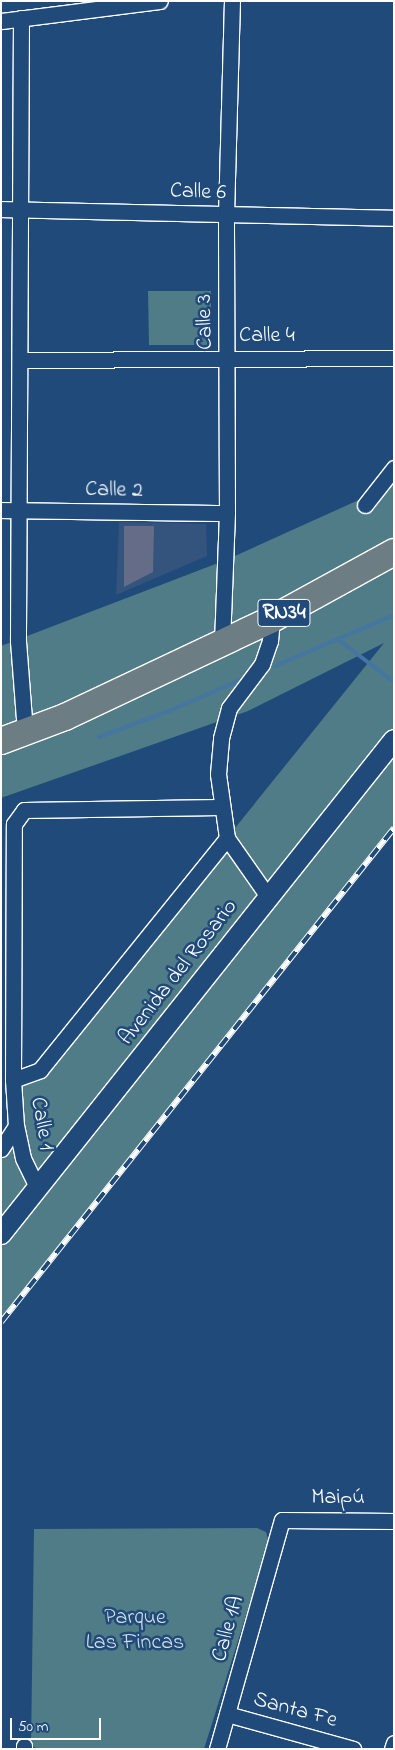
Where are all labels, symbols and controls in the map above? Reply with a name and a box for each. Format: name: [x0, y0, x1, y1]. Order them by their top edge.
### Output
street label: Calle 6: [169, 179, 227, 207]
street label: Calle 3: [192, 294, 220, 350]
street label: Calle 4: [239, 324, 295, 350]
street label: Calle 2: [85, 477, 143, 505]
road number: RN34: [256, 594, 312, 632]
street label: Avenida del Rosario: [114, 895, 244, 1051]
street label: Calle 1: [23, 1095, 59, 1153]
street label: Maipú: [311, 1486, 365, 1512]
street label: Calle 1A: [207, 1593, 251, 1665]
park label: Parque Las Fincas: [86, 1605, 184, 1656]
street label: Santa Fe: [250, 1687, 340, 1735]
scale bar: [12, 1708, 104, 1740]
text: 50 m: [18, 1716, 48, 1738]

